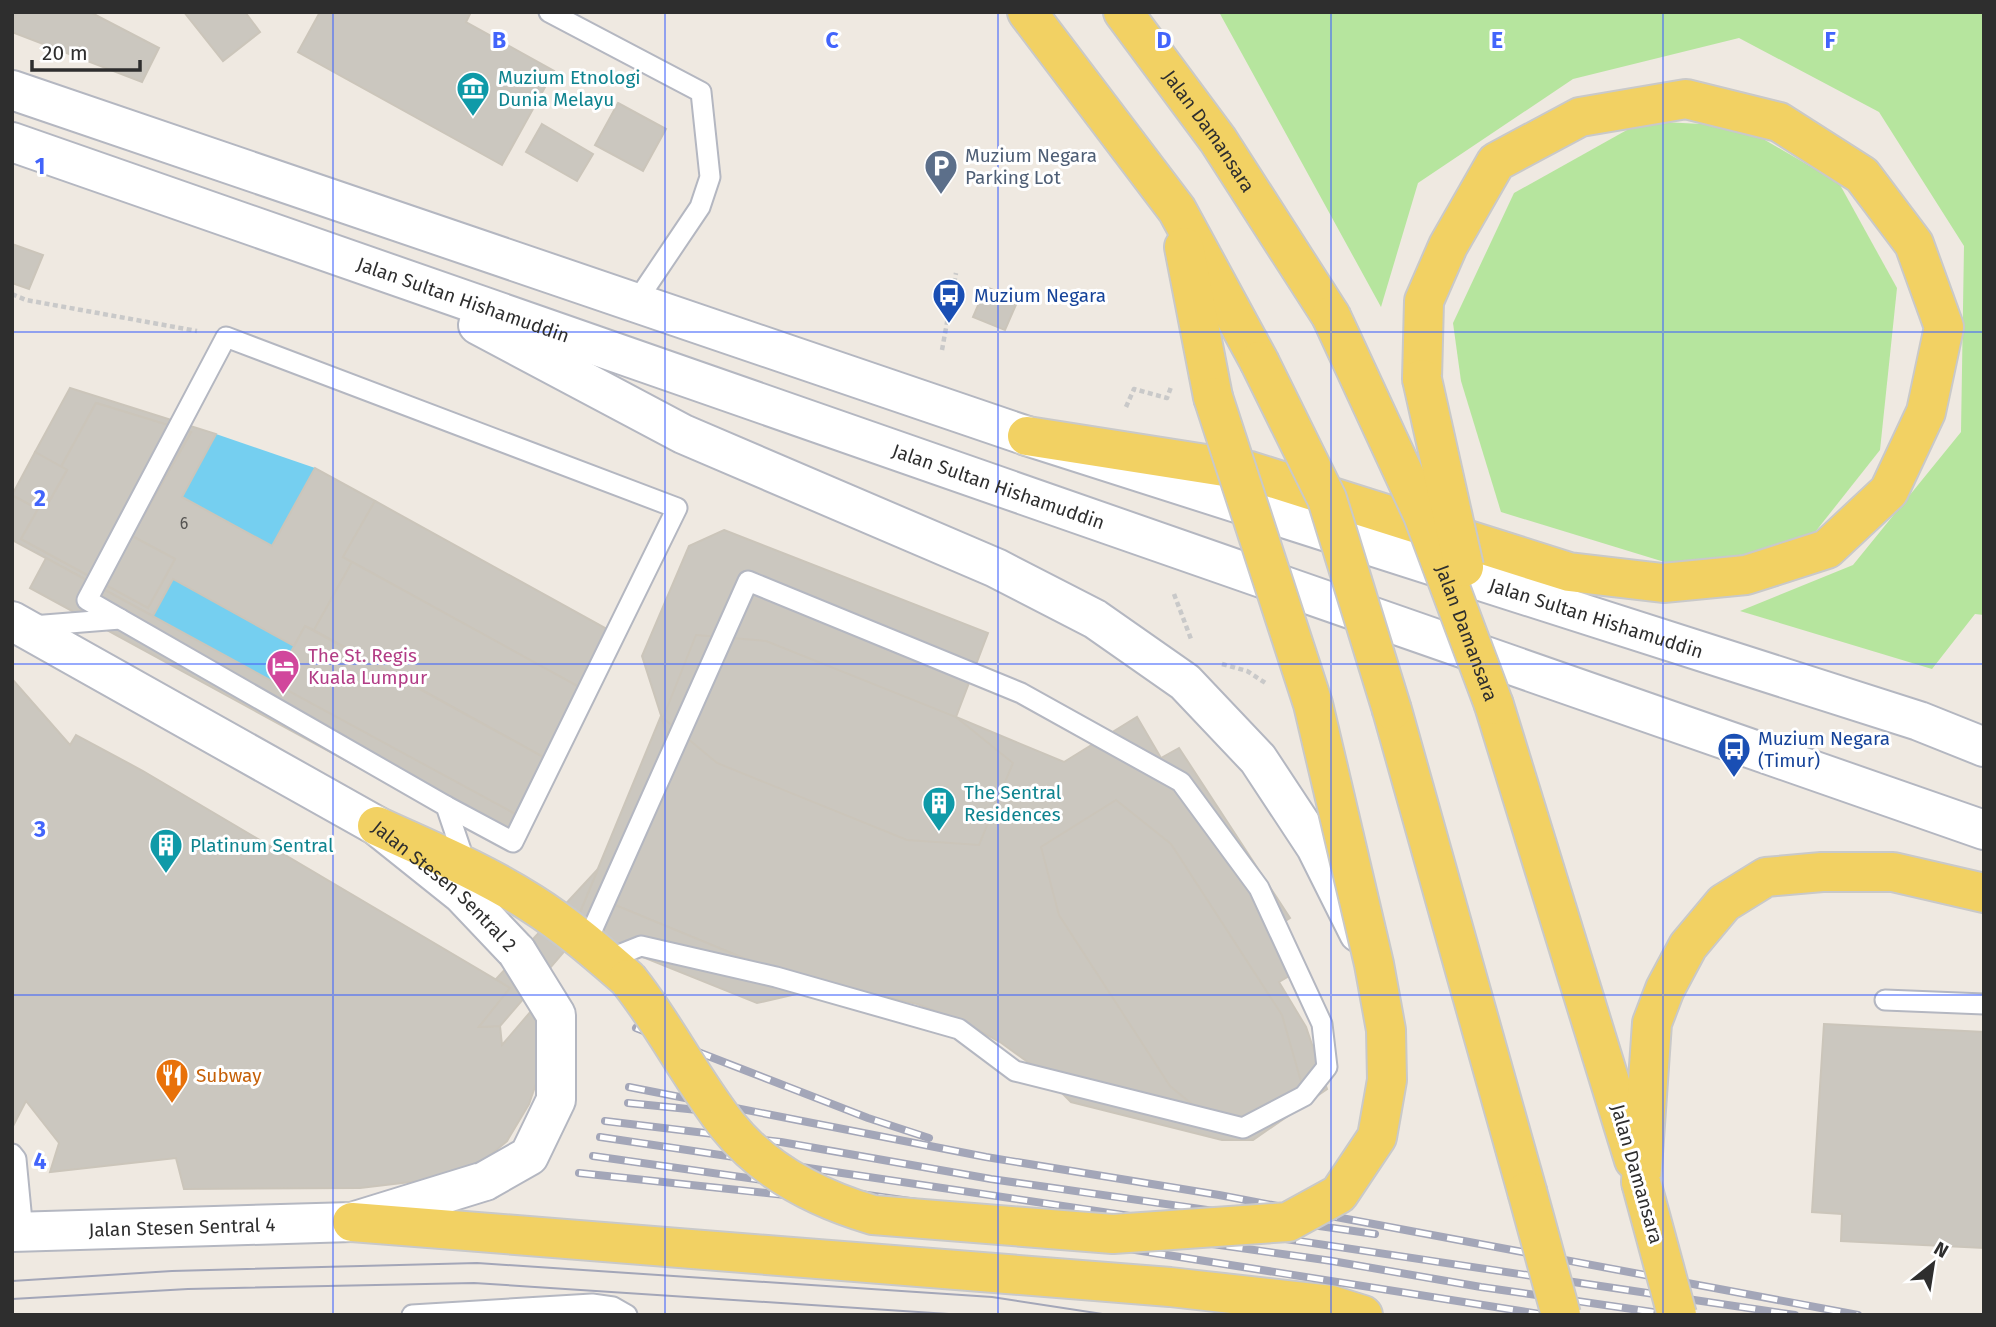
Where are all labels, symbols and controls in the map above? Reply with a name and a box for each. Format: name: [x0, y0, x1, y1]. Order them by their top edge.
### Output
text: B: [492, 26, 506, 54]
text: C: [825, 26, 839, 54]
text: D: [1157, 26, 1172, 54]
text: E: [1491, 26, 1503, 54]
text: F: [1824, 26, 1836, 54]
scale bar: [32, 28, 140, 72]
text: 20 m: [42, 40, 88, 66]
street label: Jalan Damansara: [1158, 65, 1260, 196]
place label: Muzium Etnologi Dunia Melayu: [498, 66, 641, 111]
museum icon: Muzium Etnologi Dunia Melayu: [454, 69, 492, 118]
place label: Muzium Negara Parking Lot: [965, 144, 1097, 189]
parking icon: Muzium Negara Parking Lot: [922, 147, 960, 196]
text: 1: [35, 152, 45, 180]
street label: Jalan Sultan Hishamuddin: [354, 252, 573, 347]
bus stop icon: Muzium Negara: [930, 276, 968, 325]
place label: Muzium Negara: [974, 284, 1106, 307]
street label: Jalan Sultan Hishamuddin: [889, 439, 1108, 534]
text: 2: [34, 484, 46, 512]
house number: 6: [180, 514, 188, 533]
street label: Jalan Damansara: [1431, 561, 1503, 704]
street label: Jalan Sultan Hishamuddin: [1486, 573, 1706, 663]
place label: The St. Regis Kuala Lumpur: [308, 644, 428, 689]
hotel icon: The St. Regis Kuala Lumpur: [264, 647, 302, 696]
place label: Muzium Negara (Timur): [1758, 727, 1890, 772]
bus stop icon: Muzium Negara (Timur): [1715, 730, 1753, 779]
place label: The Sentral Residences: [964, 781, 1062, 826]
building icon: The Sentral Residences: [920, 784, 958, 833]
text: 3: [33, 815, 46, 843]
street label: Jalan Stesen Sentral 2: [368, 815, 522, 956]
building icon: Platinum Sentral: [147, 826, 185, 875]
place label: Platinum Sentral: [190, 834, 334, 857]
restaurant icon: Subway: [153, 1056, 191, 1105]
place label: Subway: [196, 1064, 262, 1087]
street label: Jalan Damansara: [1606, 1102, 1668, 1246]
text: 4: [34, 1147, 47, 1175]
street label: Jalan Stesen Sentral 4: [88, 1213, 276, 1241]
north arrow: [1898, 1229, 1968, 1299]
text: N: [1930, 1237, 1952, 1263]

